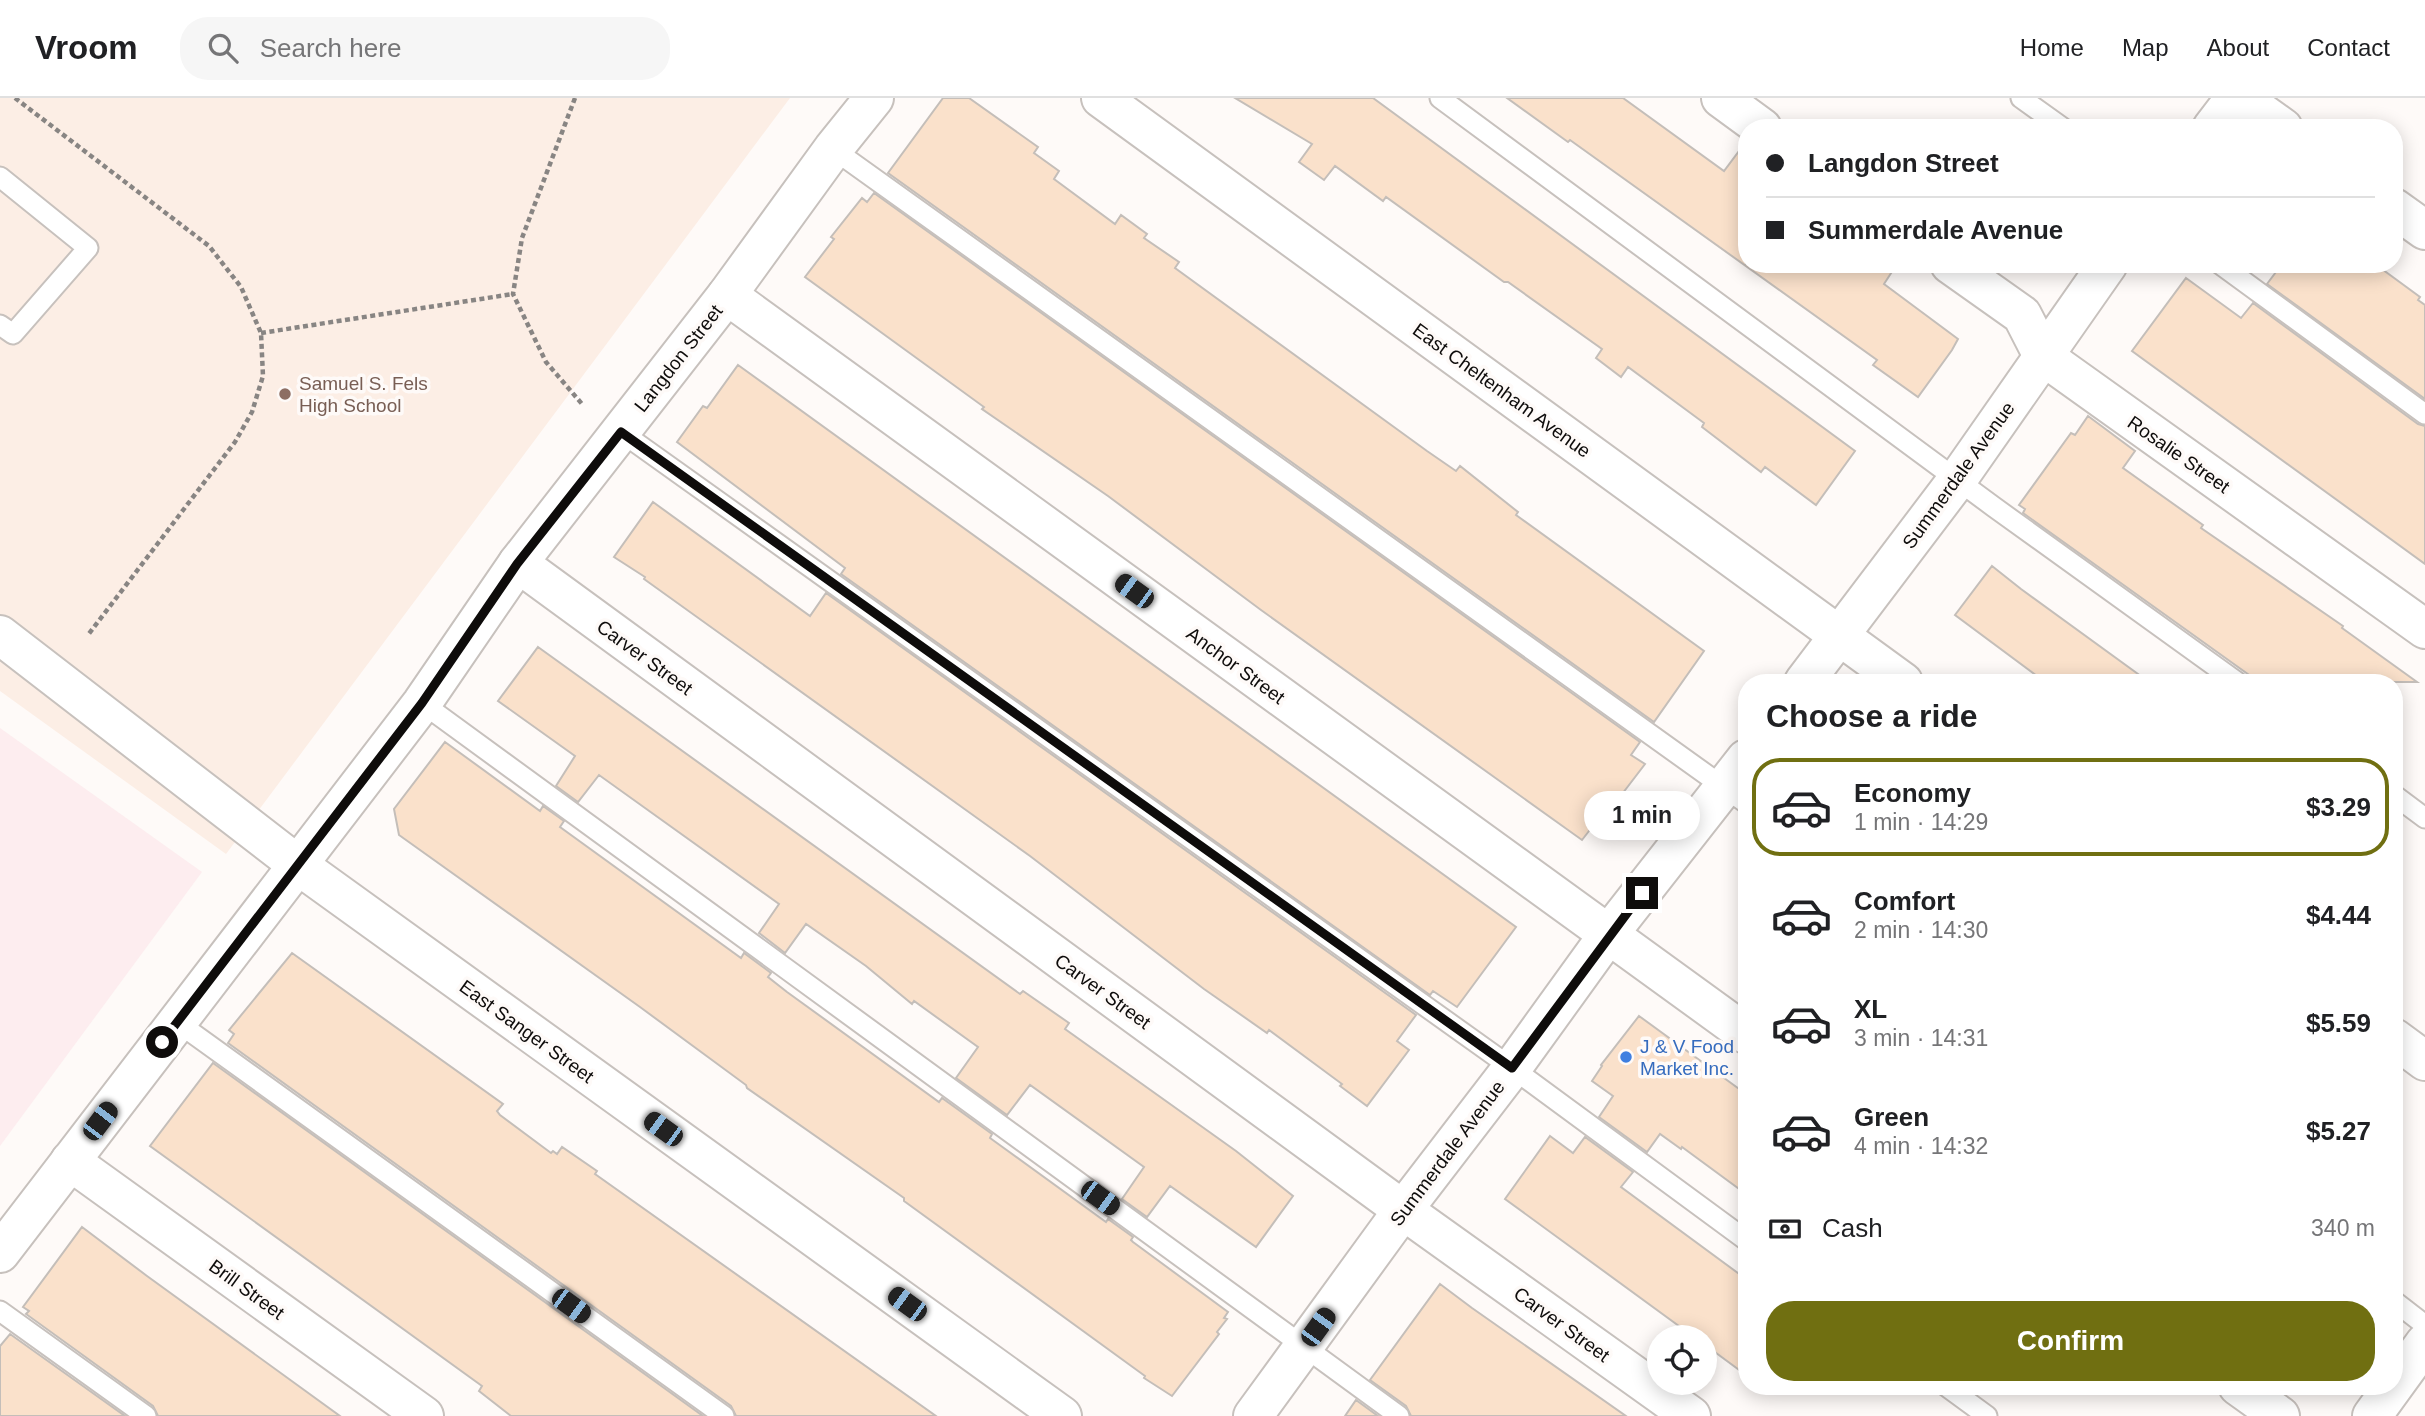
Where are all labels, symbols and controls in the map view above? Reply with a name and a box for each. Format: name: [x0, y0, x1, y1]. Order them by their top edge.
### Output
search box: [180, 17, 670, 80]
text: Vroom: [35, 29, 138, 66]
icon: search: [204, 29, 242, 67]
text: Search here: [260, 33, 401, 63]
text: Home: [2020, 34, 2084, 61]
text: Map: [2122, 34, 2169, 61]
text: About: [2207, 34, 2269, 61]
text: Contact: [2307, 34, 2390, 61]
text: Langdon Street: [1808, 148, 1999, 178]
text: Summerdale Avenue: [1808, 215, 2063, 245]
street label: Langdon Street: [630, 300, 727, 416]
street label: East Cheltenham Avenue: [1409, 319, 1594, 462]
place label: Samuel S. Fels High School: [299, 373, 428, 416]
marker: Samuel S. Fels High School: [277, 386, 293, 402]
street label: Summerdale Avenue: [1898, 398, 2019, 553]
street label: Rosalie Street: [2124, 412, 2234, 498]
car: [1111, 570, 1158, 612]
street label: Carver Street: [593, 616, 697, 700]
street label: Anchor Street: [1183, 623, 1289, 708]
text: Choose a ride: [1766, 698, 1978, 734]
icon: car: [1770, 776, 1833, 839]
text: Economy: [1854, 778, 1971, 808]
callout: 1 min: [1584, 792, 1700, 840]
text: $3.29: [2306, 792, 2371, 822]
text: 1 min: [1612, 802, 1672, 828]
text: 1 min · 14:29: [1854, 809, 1988, 835]
route end: [1626, 877, 1658, 909]
icon: car: [1770, 884, 1833, 947]
text: Comfort: [1854, 886, 1955, 916]
text: $4.44: [2306, 900, 2371, 930]
text: 2 min · 14:30: [1854, 917, 1988, 943]
street label: Carver Street: [1051, 950, 1155, 1034]
street label: East Sanger Street: [456, 976, 598, 1087]
icon: car: [1770, 992, 1833, 1055]
text: XL: [1854, 994, 1887, 1024]
text: $5.59: [2306, 1008, 2371, 1038]
text: 3 min · 14:31: [1854, 1025, 1988, 1051]
route start: [146, 1026, 178, 1058]
place label: J & V Food Market Inc.: [1640, 1036, 1734, 1079]
marker: J & V Food Market Inc.: [1618, 1049, 1634, 1065]
street label: Summerdale Avenue: [1386, 1077, 1509, 1230]
car: [79, 1098, 122, 1144]
icon: car: [1770, 1100, 1833, 1163]
text: Green: [1854, 1102, 1929, 1132]
car: [640, 1108, 687, 1150]
text: $5.27: [2306, 1116, 2371, 1146]
text: 4 min · 14:32: [1854, 1133, 1988, 1159]
car: [1077, 1177, 1124, 1219]
icon: cash: [1766, 1210, 1804, 1248]
text: Cash: [1822, 1213, 1883, 1243]
text: 340 m: [2311, 1215, 2375, 1241]
street label: Brill Street: [205, 1255, 289, 1324]
car: [884, 1283, 931, 1325]
street label: Carver Street: [1510, 1283, 1614, 1367]
car: [548, 1285, 595, 1327]
button: Confirm: [1766, 1301, 2375, 1381]
car: [1298, 1304, 1339, 1350]
map controls: [1647, 1325, 1717, 1395]
button: locate: [1647, 1325, 1717, 1395]

